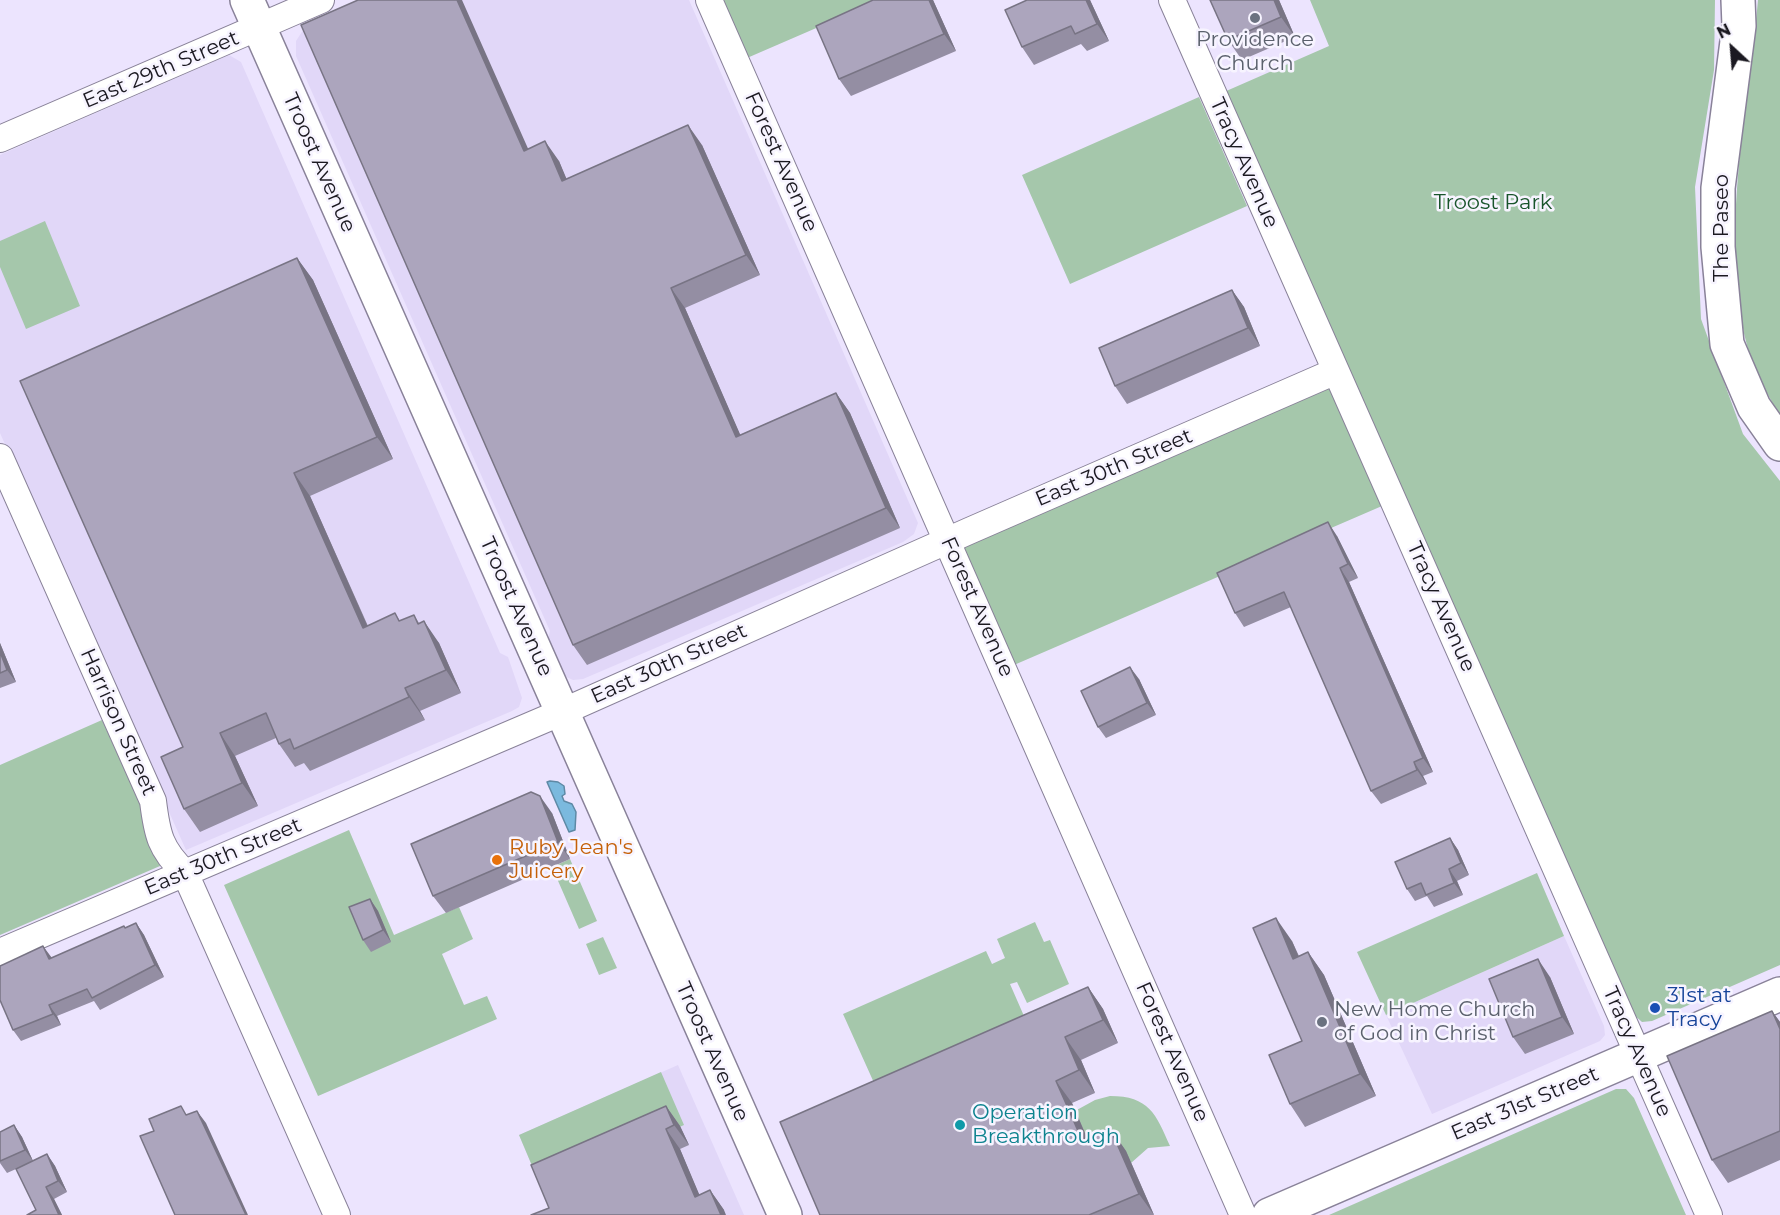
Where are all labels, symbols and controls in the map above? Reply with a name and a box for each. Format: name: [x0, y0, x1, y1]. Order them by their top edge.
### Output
marker: Providence Church: [1248, 11, 1262, 25]
north arrow: [1702, 18, 1762, 78]
text: N: [1714, 20, 1734, 43]
street label: East 29th Street: [79, 26, 243, 114]
place label: Providence Church: [1196, 27, 1314, 77]
street label: Forest Avenue: [739, 88, 823, 236]
street label: Troost Avenue: [277, 89, 361, 237]
street label: Tracy Avenue: [1204, 94, 1284, 232]
street label: The Paseo: [1709, 174, 1735, 282]
park label: Troost Park: [1434, 190, 1552, 216]
street label: East 30th Street: [1032, 424, 1196, 512]
street label: Troost Avenue: [474, 533, 558, 681]
street label: Forest Avenue: [935, 533, 1019, 681]
street label: Tracy Avenue: [1401, 538, 1481, 676]
street label: East 30th Street: [587, 618, 751, 710]
street label: Harrison Street: [74, 645, 162, 799]
street label: East 30th Street: [141, 813, 305, 901]
place label: Ruby Jean's Juicery: [509, 835, 633, 885]
marker: Ruby Jean's Juicery: [490, 853, 504, 867]
street label: Troost Avenue: [670, 978, 754, 1126]
street label: Forest Avenue: [1130, 978, 1214, 1126]
street label: Tracy Avenue: [1597, 983, 1677, 1121]
place label: 31st at Tracy: [1667, 983, 1732, 1033]
place label: New Home Church of God in Christ: [1334, 997, 1535, 1047]
marker: 31st at Tracy: [1648, 1001, 1662, 1015]
marker: New Home Church of God in Christ: [1315, 1015, 1329, 1029]
street label: East 31st Street: [1447, 1062, 1603, 1146]
place label: Operation Breakthrough: [972, 1100, 1120, 1150]
marker: Operation Breakthrough: [953, 1118, 967, 1132]

